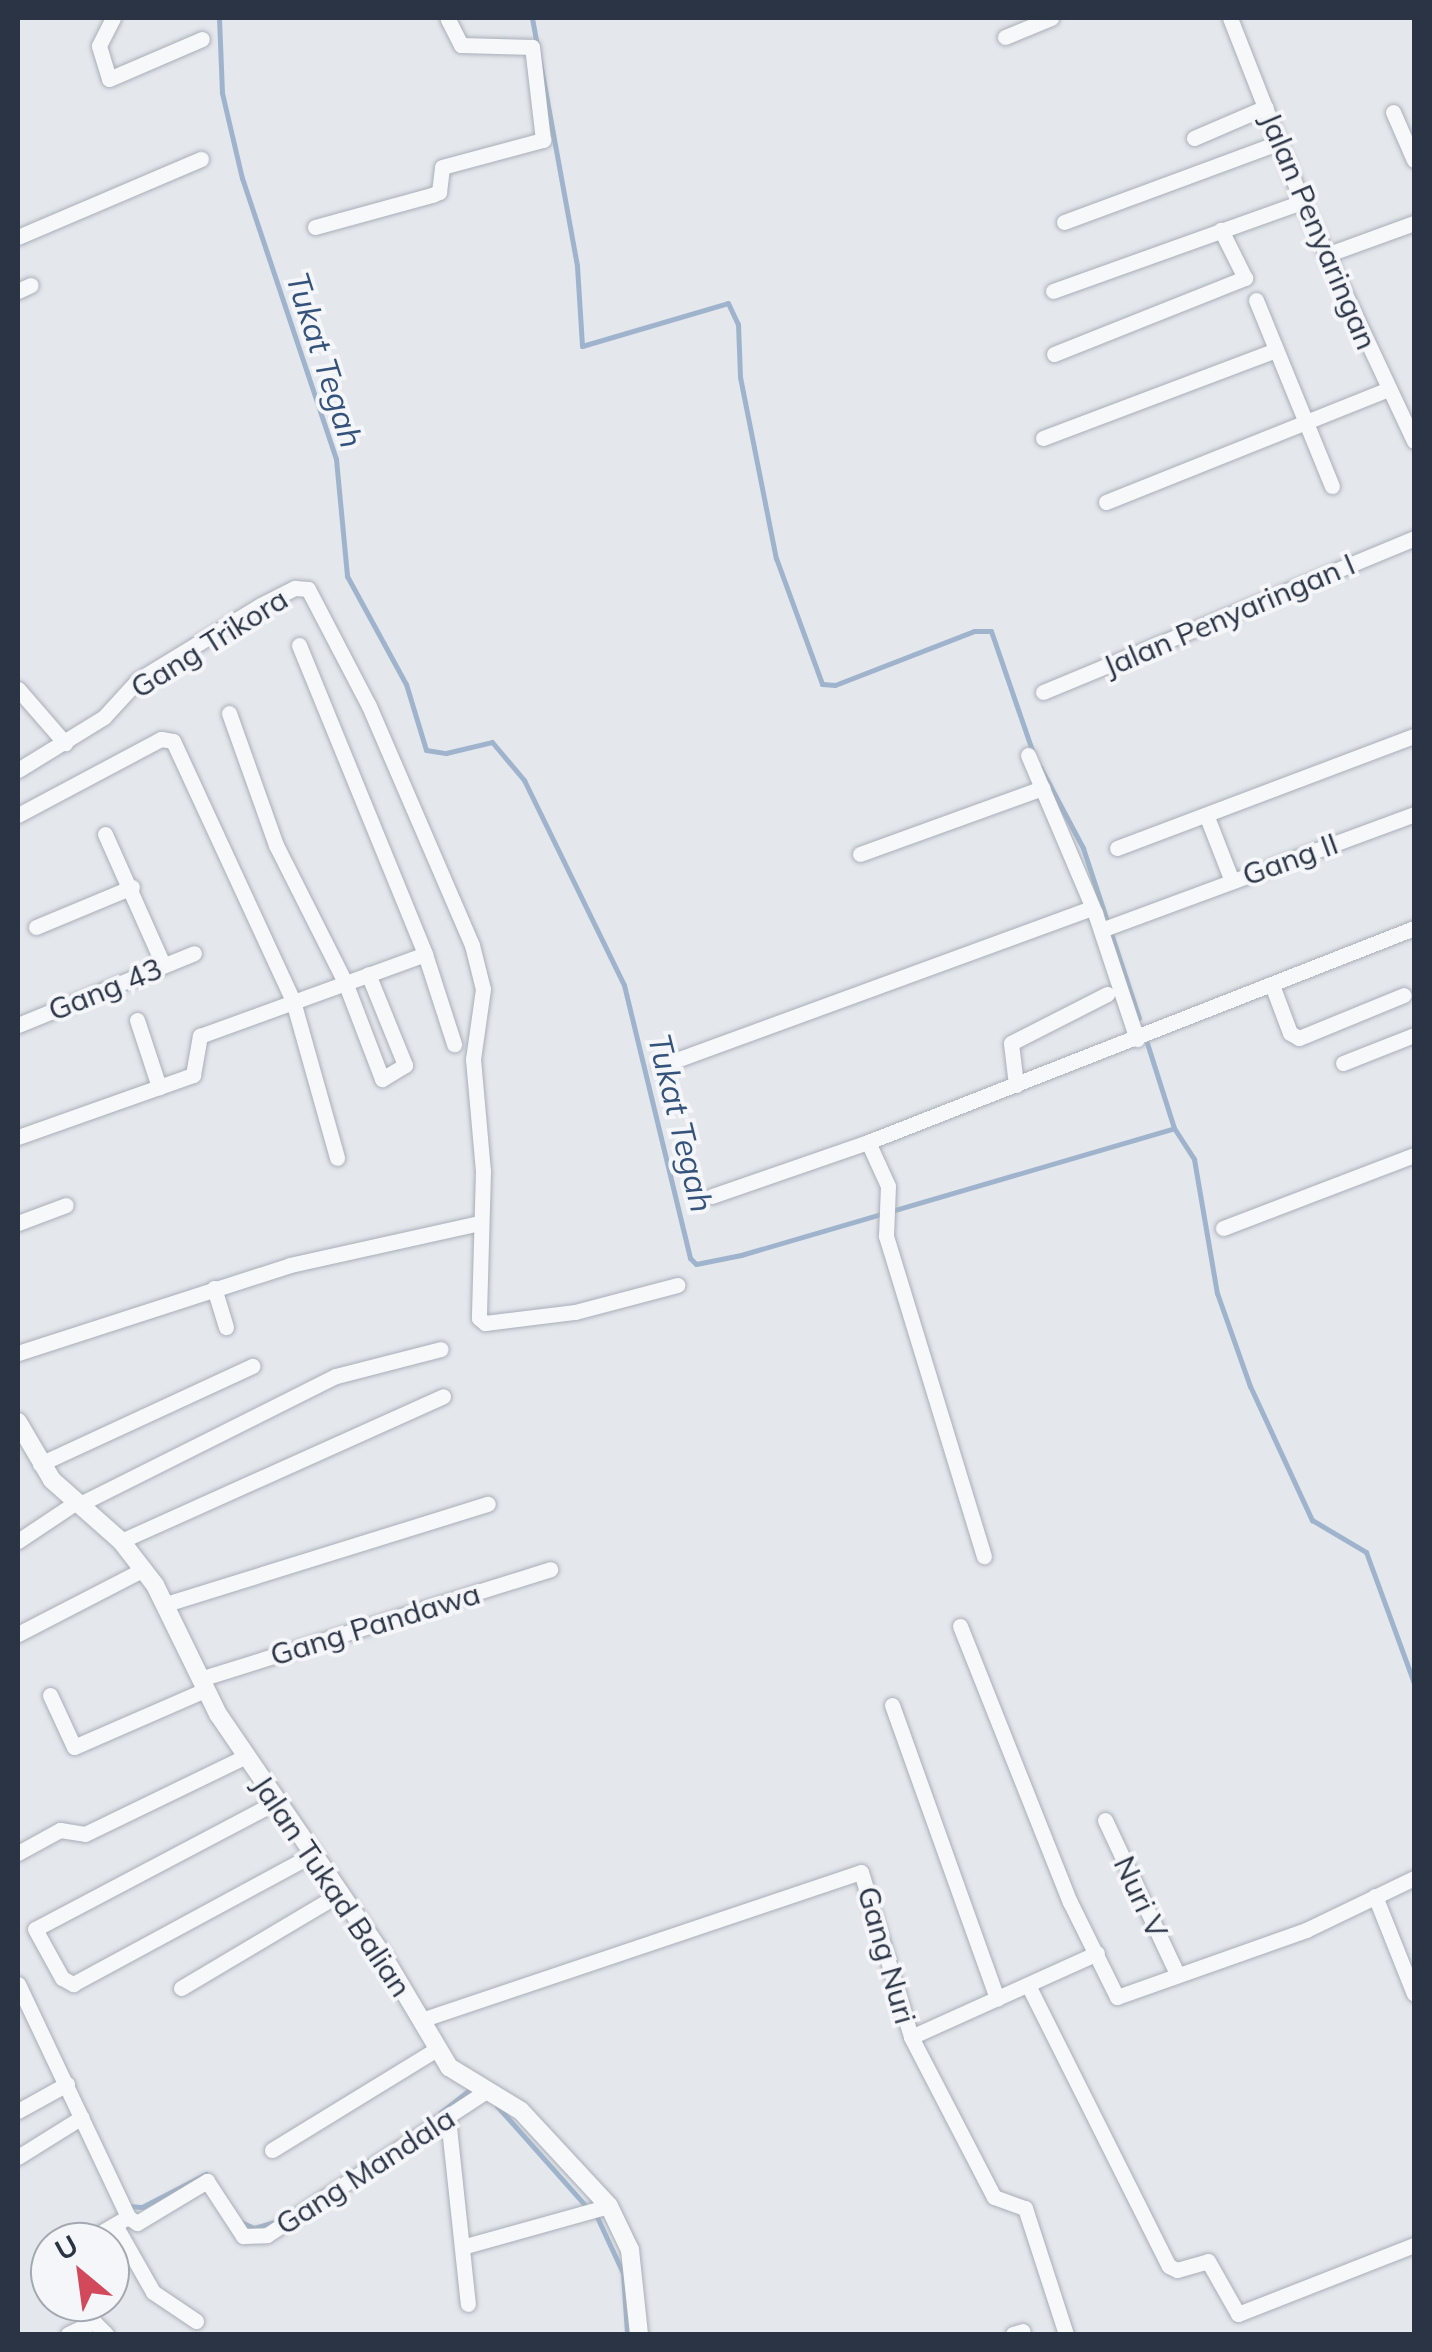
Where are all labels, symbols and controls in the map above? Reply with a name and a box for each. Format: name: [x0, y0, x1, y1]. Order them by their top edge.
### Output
street label: Jalan Penyaringan: [1253, 107, 1385, 355]
water label: Tukat Tegah: [279, 267, 371, 453]
street label: Jalan Penyaringan I: [1098, 546, 1360, 684]
street label: Gang Trikora: [124, 581, 294, 705]
street label: Gang II: [1237, 825, 1343, 893]
street label: Gang 43: [43, 950, 167, 1028]
water label: Tukat Tegah: [640, 1030, 722, 1216]
street label: Gang Pandawa: [266, 1575, 484, 1673]
street label: Jalan Tukad Balian: [245, 1769, 419, 2003]
street label: Nuri V: [1106, 1850, 1176, 1944]
street label: Gang Nuri: [850, 1882, 924, 2028]
street label: Gang Mandala: [269, 2100, 461, 2242]
north arrow: [30, 2222, 130, 2322]
text: U: [49, 2227, 84, 2267]

